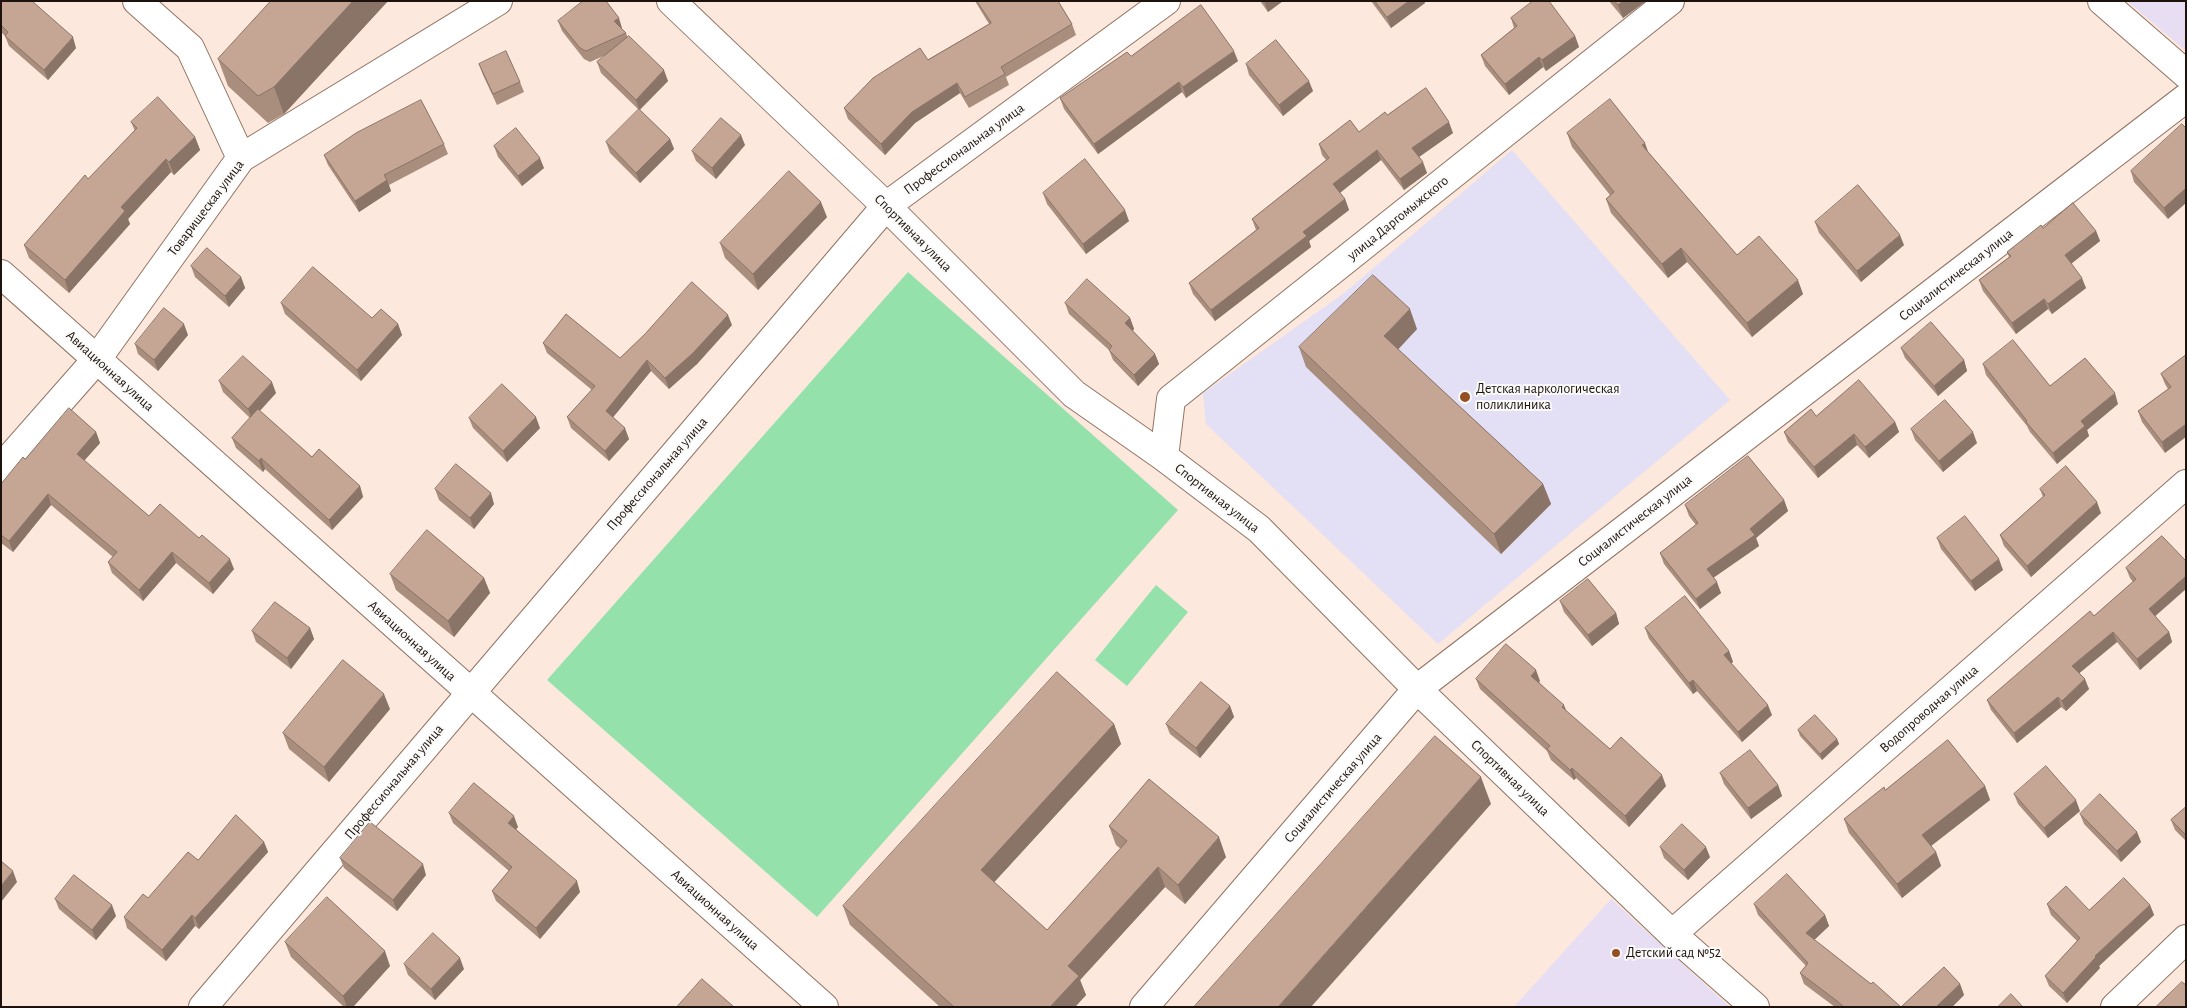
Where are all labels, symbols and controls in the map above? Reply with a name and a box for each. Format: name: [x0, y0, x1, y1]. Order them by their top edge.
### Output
street label: Профессиональная улица: [900, 100, 1028, 198]
street label: Товарищеская улица: [164, 157, 248, 259]
street label: улица Даргомыжского: [1344, 172, 1452, 264]
street label: Спортивная улица: [871, 191, 955, 275]
street label: Социалистическая улица: [1896, 225, 2016, 325]
street label: Авиационная улица: [62, 327, 158, 415]
place label: Детская наркологическая поликлиника: [1476, 381, 1620, 414]
marker: Детская наркологическая поликлиника: [1458, 390, 1472, 404]
street label: Профессиональная улица: [603, 414, 711, 534]
street label: Спортивная улица: [1171, 460, 1263, 536]
street label: Социалистическая улица: [1575, 471, 1695, 571]
street label: Авиационная улица: [364, 597, 460, 685]
street label: Водопроводная улица: [1876, 662, 1982, 756]
street label: Профессиональная улица: [341, 721, 447, 843]
street label: Социалистическая улица: [1281, 730, 1385, 846]
street label: Спортивная улица: [1467, 736, 1553, 820]
street label: Авиационная улица: [667, 866, 763, 954]
place label: Детский сад №52: [1626, 945, 1721, 961]
marker: Детский сад №52: [1610, 947, 1622, 959]

